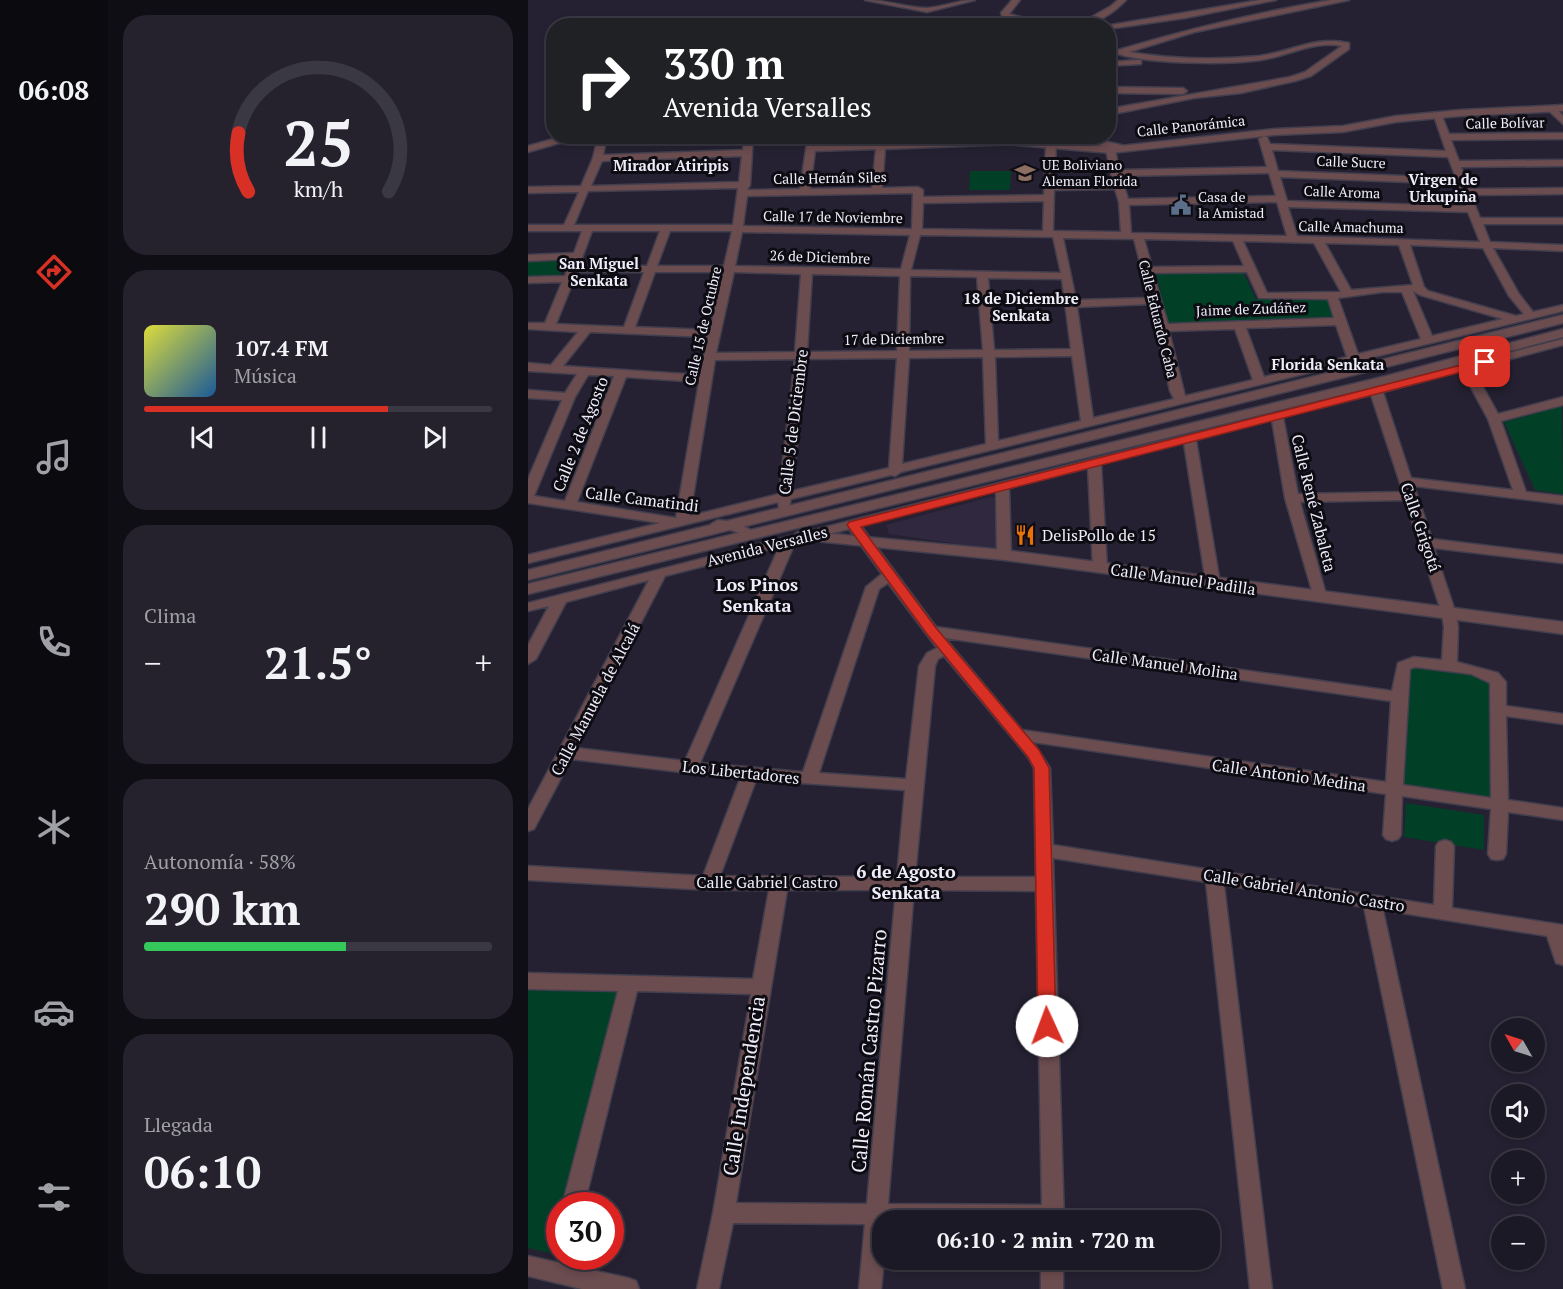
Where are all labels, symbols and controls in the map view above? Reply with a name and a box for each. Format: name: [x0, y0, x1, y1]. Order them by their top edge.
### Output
text: 330 m: [663, 35, 784, 91]
icon: right: [564, 42, 642, 120]
text: 06:08: [19, 72, 89, 108]
text: Avenida Versalles: [663, 89, 872, 125]
text: 25: [283, 101, 353, 184]
street label: Calle Panorámica: [1136, 110, 1246, 141]
street label: Calle Bolívar: [1465, 112, 1545, 133]
street label: Calle Sucre: [1316, 151, 1386, 172]
district label: Mirador Atiripis: [613, 155, 729, 175]
place label: UE Boliviano Aleman Florida: [1042, 155, 1138, 190]
school or university icon: UE Boliviano Aleman Florida: [1013, 161, 1037, 185]
street label: Calle Hernán Siles: [773, 167, 887, 188]
district label: Virgen de Urkupiña: [1408, 169, 1478, 206]
text: km/h: [293, 175, 343, 203]
street label: Calle Aroma: [1303, 181, 1381, 202]
place label: Casa de la Amistad: [1198, 187, 1265, 222]
public building icon: Casa de la Amistad: [1169, 193, 1193, 217]
street label: Calle 17 de Noviembre: [763, 206, 903, 227]
street label: Calle Amachuma: [1298, 216, 1404, 237]
street label: 26 de Diciembre: [769, 245, 871, 268]
icon: directions: [33, 251, 75, 293]
district label: San Miguel Senkata: [559, 253, 639, 290]
street label: Calle Eduardo Caba: [1135, 258, 1182, 380]
street label: Calle 15 de Octubre: [680, 264, 725, 387]
district label: 18 de Diciembre Senkata: [963, 288, 1079, 325]
street label: Jaime de Zudáñez: [1196, 297, 1307, 320]
street label: 17 de Diciembre: [844, 328, 944, 349]
text: 107.4 FM: [234, 333, 328, 362]
pin: [1459, 336, 1510, 387]
icon: arrive: [1468, 345, 1501, 378]
street label: Calle 5 de Diciembre: [773, 348, 813, 496]
district label: Florida Senkata: [1272, 354, 1385, 374]
text: Música: [234, 362, 297, 389]
street label: Calle 2 de Agosto: [547, 373, 613, 495]
icon: previous: [186, 421, 219, 454]
icon: pause: [302, 421, 335, 454]
icon: next: [418, 421, 451, 454]
street label: Calle René Zabaleta: [1286, 432, 1342, 574]
icon: music: [33, 436, 75, 478]
street label: Calle Grigotá: [1395, 479, 1447, 575]
street label: Calle Camatindi: [584, 481, 700, 517]
street label: Avenida Versalles: [704, 520, 830, 572]
restaurant icon: DelisPollo de 15: [1013, 523, 1037, 547]
place label: DelisPollo de 15: [1042, 524, 1156, 546]
street label: Calle Manuel Padilla: [1109, 558, 1257, 600]
district label: Los Pinos Senkata: [716, 572, 798, 617]
text: Clima: [144, 602, 196, 629]
street label: Calle Manuela de Alcalá: [545, 619, 645, 779]
icon: phone: [33, 621, 75, 663]
text: 21.5°: [264, 632, 372, 692]
text: −: [144, 641, 162, 684]
text: +: [474, 641, 492, 684]
street label: Calle Manuel Molina: [1091, 643, 1239, 685]
street label: Calle Antonio Medina: [1211, 753, 1367, 797]
street label: Los Libertadores: [681, 755, 801, 789]
icon: climate: [33, 806, 75, 848]
text: Autonomía · 58%: [144, 848, 296, 875]
district label: 6 de Agosto Senkata: [856, 859, 956, 904]
street label: Calle Gabriel Antonio Castro: [1202, 863, 1406, 917]
street label: Calle Gabriel Castro: [696, 871, 838, 893]
text: 290 km: [144, 878, 300, 938]
street label: Calle Román Castro Pizarro: [844, 928, 893, 1174]
icon: car: [33, 991, 75, 1033]
street label: Calle Independencia: [716, 994, 771, 1178]
position arrow: [1015, 994, 1079, 1058]
north arrow: [1491, 1018, 1545, 1072]
map controls: [1491, 1018, 1545, 1270]
button: sound: [1491, 1084, 1545, 1138]
text: Llegada: [144, 1111, 213, 1138]
text: 06:10: [144, 1141, 261, 1201]
button: +: [1491, 1150, 1545, 1204]
icon: filters: [33, 1176, 75, 1218]
speed limit sign: 30: [546, 1192, 624, 1270]
button: −: [1491, 1216, 1545, 1270]
text: 06:10 · 2 min · 720 m: [937, 1225, 1155, 1254]

